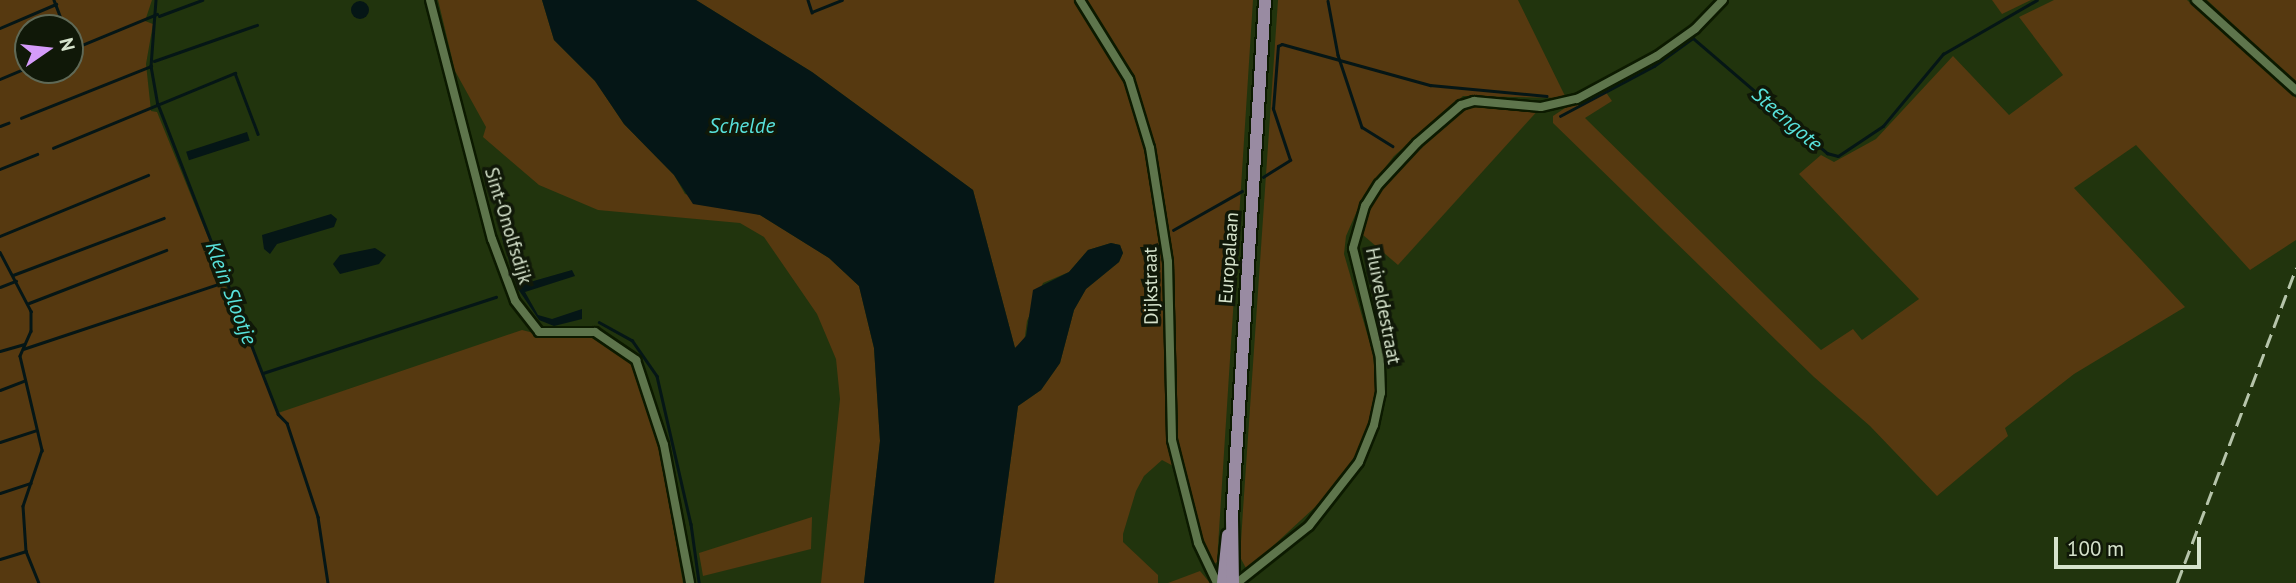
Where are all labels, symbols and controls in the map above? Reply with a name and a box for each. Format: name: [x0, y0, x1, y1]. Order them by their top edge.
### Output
north arrow: [14, 14, 84, 84]
text: N: [54, 35, 81, 53]
water label: Steengote: [1747, 82, 1827, 156]
water label: Schelde: [709, 113, 775, 139]
street label: Sint-Onolfsdijk: [479, 165, 537, 287]
street label: Europalaan: [1214, 212, 1244, 304]
water label: Klein Slootje: [200, 238, 262, 348]
street label: Huiveldestraat: [1361, 246, 1405, 366]
street label: Dijkstraat: [1139, 247, 1163, 325]
scale bar: [2058, 524, 2205, 568]
text: 100 m: [2067, 535, 2124, 562]

